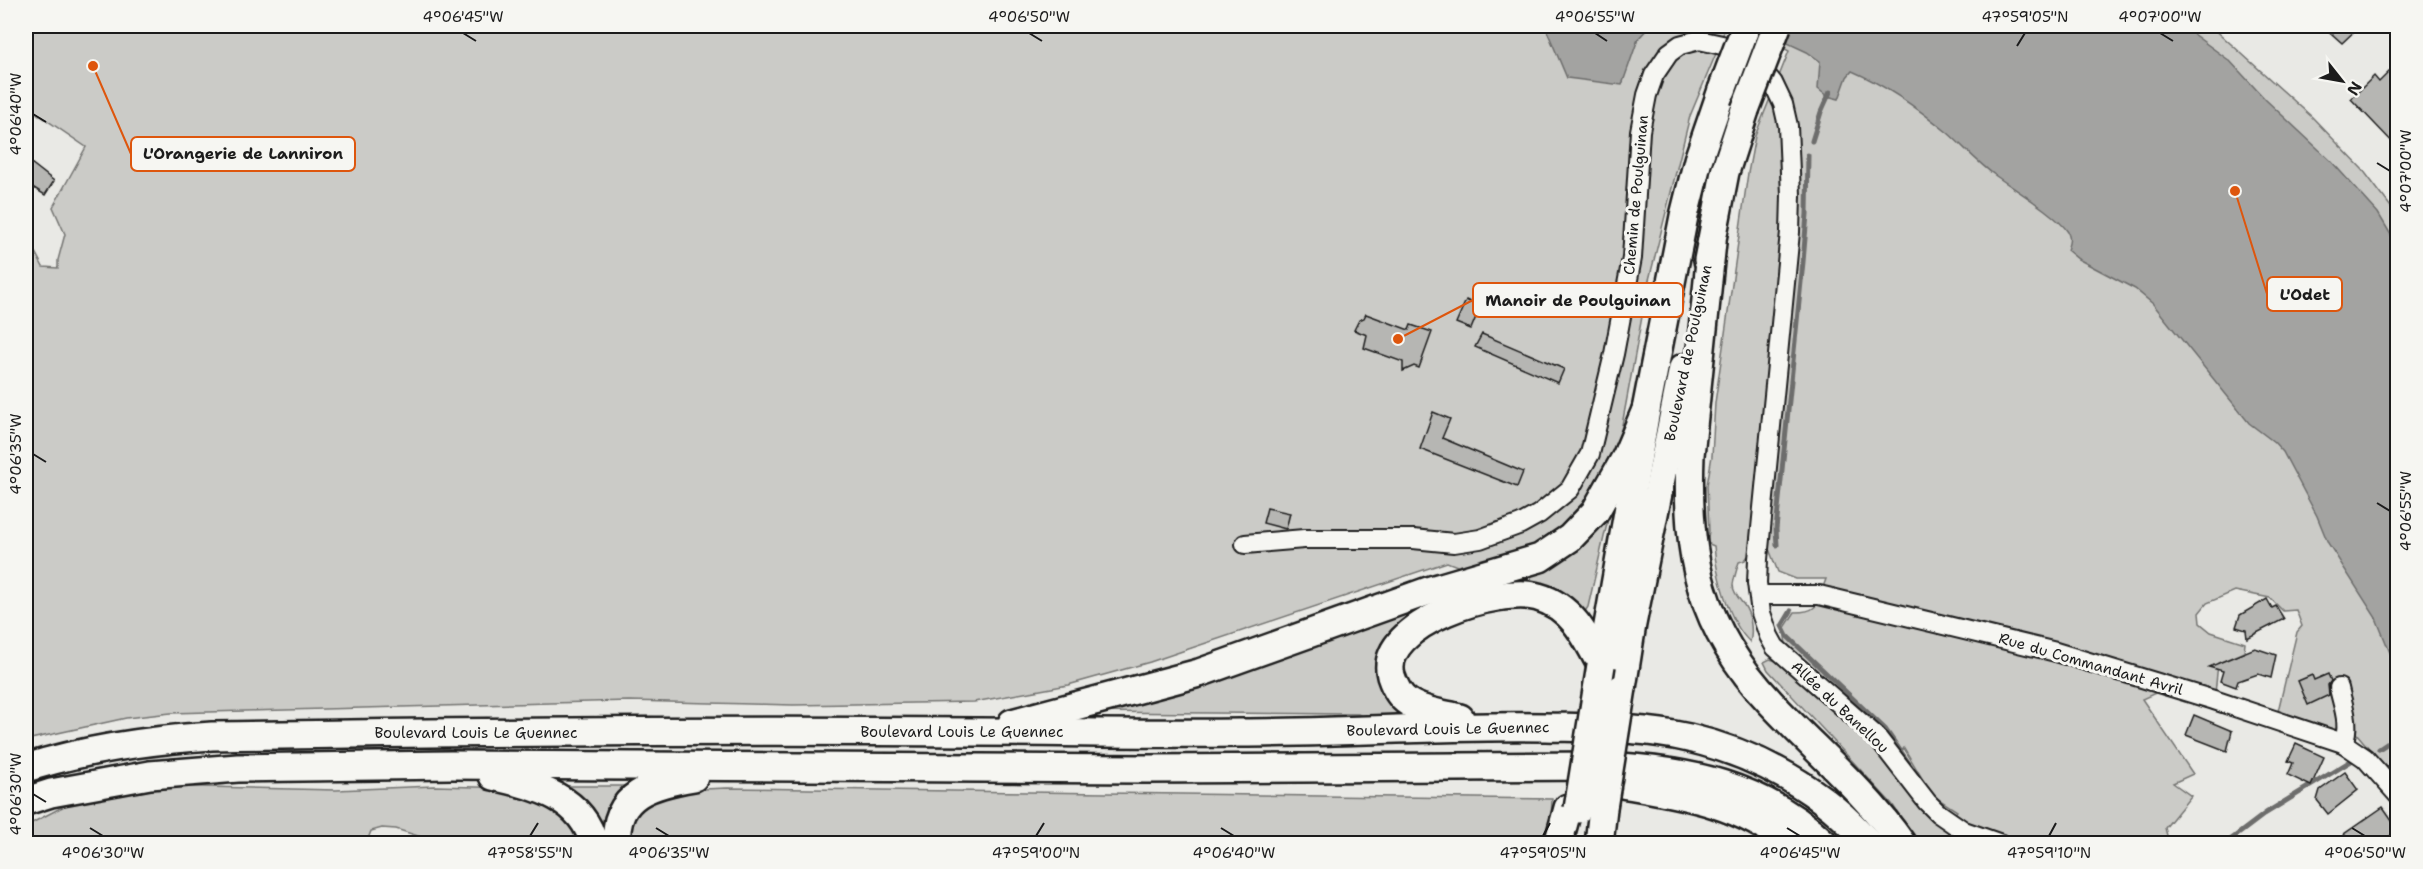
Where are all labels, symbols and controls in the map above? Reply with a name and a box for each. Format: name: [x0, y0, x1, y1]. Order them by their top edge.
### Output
text: 4°06'45"W: [422, 7, 504, 27]
text: 4°06'50"W: [988, 7, 1070, 27]
text: 4°06'55"W: [1555, 7, 1635, 27]
text: 47°59'05"N: [1982, 7, 2068, 27]
text: 4°07'00"W: [2118, 7, 2202, 27]
north arrow: [2312, 51, 2372, 111]
text: 4°06'40"W: [6, 73, 26, 155]
text: N: [2342, 78, 2367, 99]
street label: Chemin de Poulguinan: [1619, 114, 1653, 276]
text: 4°07'00"W: [2396, 129, 2416, 213]
callout: L'Orangerie de Lanniron: [131, 137, 355, 171]
text: L'Orangerie de Lanniron: [143, 143, 343, 164]
street label: Boulevard de Poulguinan: [1660, 263, 1716, 443]
callout: L'Odet: [2267, 277, 2342, 311]
callout: Manoir de Poulguinan: [1473, 283, 1683, 317]
text: L'Odet: [2280, 284, 2330, 305]
text: Manoir de Poulguinan: [1485, 290, 1671, 311]
text: 4°06'35"W: [6, 413, 26, 495]
text: 4°06'55"W: [2396, 471, 2416, 551]
street label: Rue du Commandant Avril: [1996, 628, 2186, 700]
street label: Allée du Banellou: [1787, 656, 1893, 758]
street label: Boulevard Louis Le Guennec: [1346, 717, 1550, 741]
street label: Boulevard Louis Le Guennec: [860, 722, 1064, 742]
street label: Boulevard Louis Le Guennec: [374, 723, 578, 743]
text: 4°06'30"W: [6, 753, 26, 835]
text: 4°06'30"W: [62, 843, 144, 863]
text: 47°58'55"N: [487, 843, 573, 863]
text: 4°06'35"W: [628, 843, 710, 863]
text: 47°59'00"N: [992, 843, 1080, 863]
text: 4°06'40"W: [1193, 843, 1275, 863]
text: 47°59'05"N: [1500, 843, 1586, 863]
text: 4°06'45"W: [1759, 843, 1841, 863]
text: 47°59'10"N: [2007, 843, 2091, 863]
text: 4°06'50"W: [2324, 843, 2406, 863]

